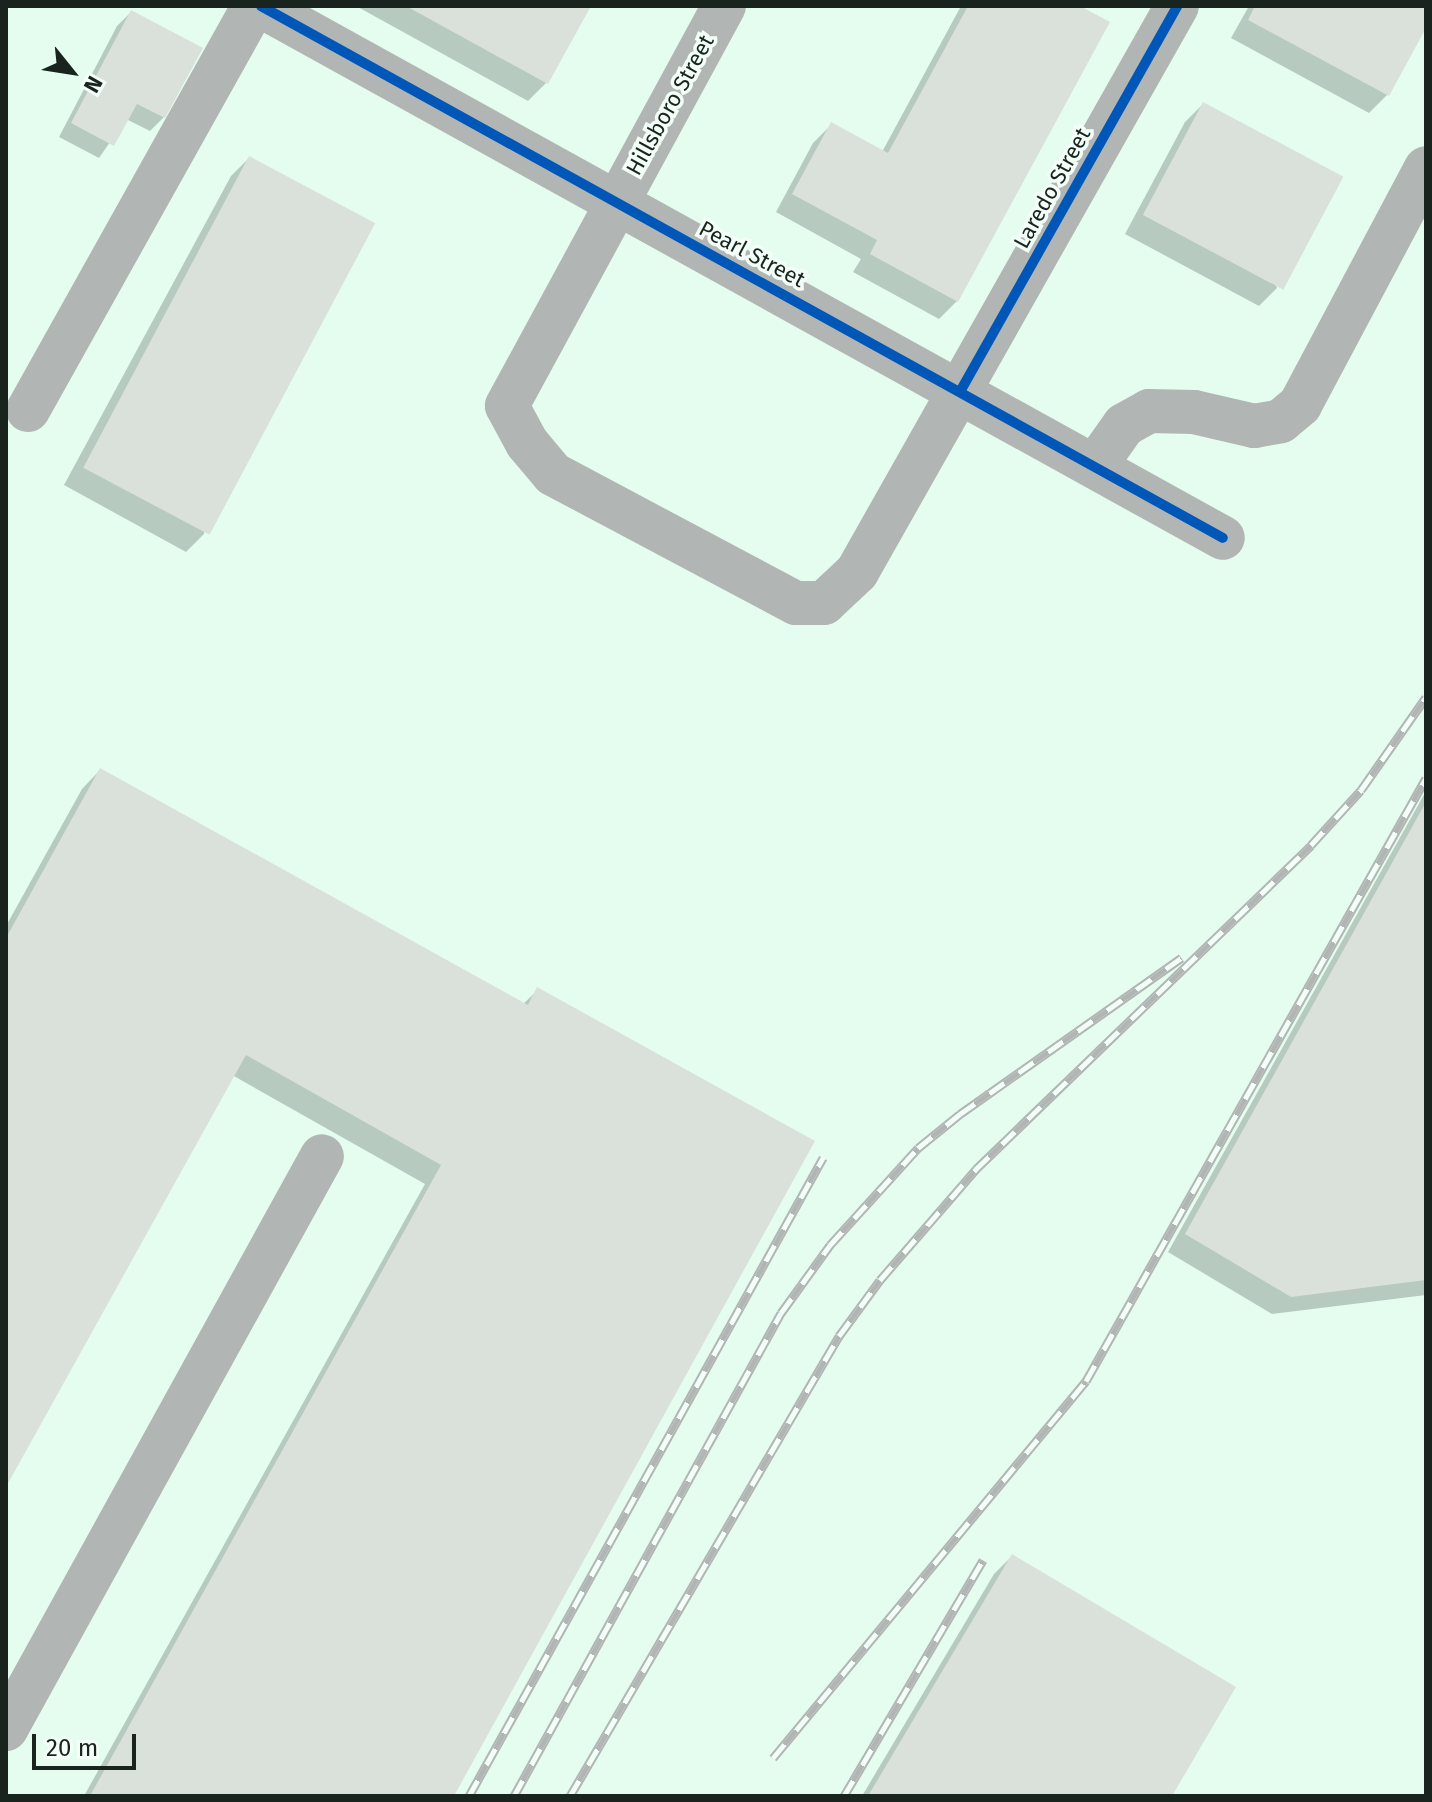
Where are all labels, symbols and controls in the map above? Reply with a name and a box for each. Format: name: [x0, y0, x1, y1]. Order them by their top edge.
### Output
street label: Hillsboro Street: [621, 30, 719, 180]
north arrow: [32, 32, 112, 112]
text: N: [78, 71, 109, 97]
street label: Laredo Street: [1008, 123, 1096, 253]
street label: Pearl Street: [694, 215, 810, 293]
scale bar: [36, 1718, 140, 1768]
text: 20 m: [46, 1734, 98, 1762]

